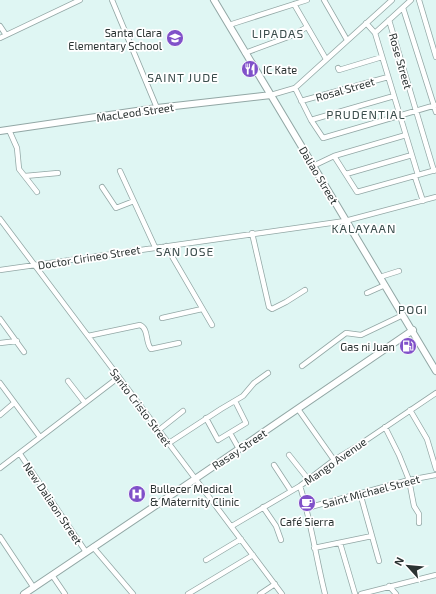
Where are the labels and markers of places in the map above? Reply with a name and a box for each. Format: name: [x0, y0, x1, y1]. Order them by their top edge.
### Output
place label: Santa Clara Elementary School: [68, 26, 163, 52]
school or university icon: Santa Clara Elementary School: [165, 28, 185, 48]
restaurant icon: IC Kate: [240, 59, 260, 79]
place label: IC Kate: [263, 63, 297, 76]
fuel station icon: Gas ni Juan: [398, 336, 418, 356]
place label: Gas ni Juan: [340, 340, 395, 353]
place label: Bullecer Medical & Maternity Clinic: [150, 482, 239, 508]
hospital icon: Bullecer Medical & Maternity Clinic: [127, 484, 147, 504]
cafe icon: Café Sierra: [297, 493, 317, 513]
place label: Café Sierra: [280, 515, 334, 528]

